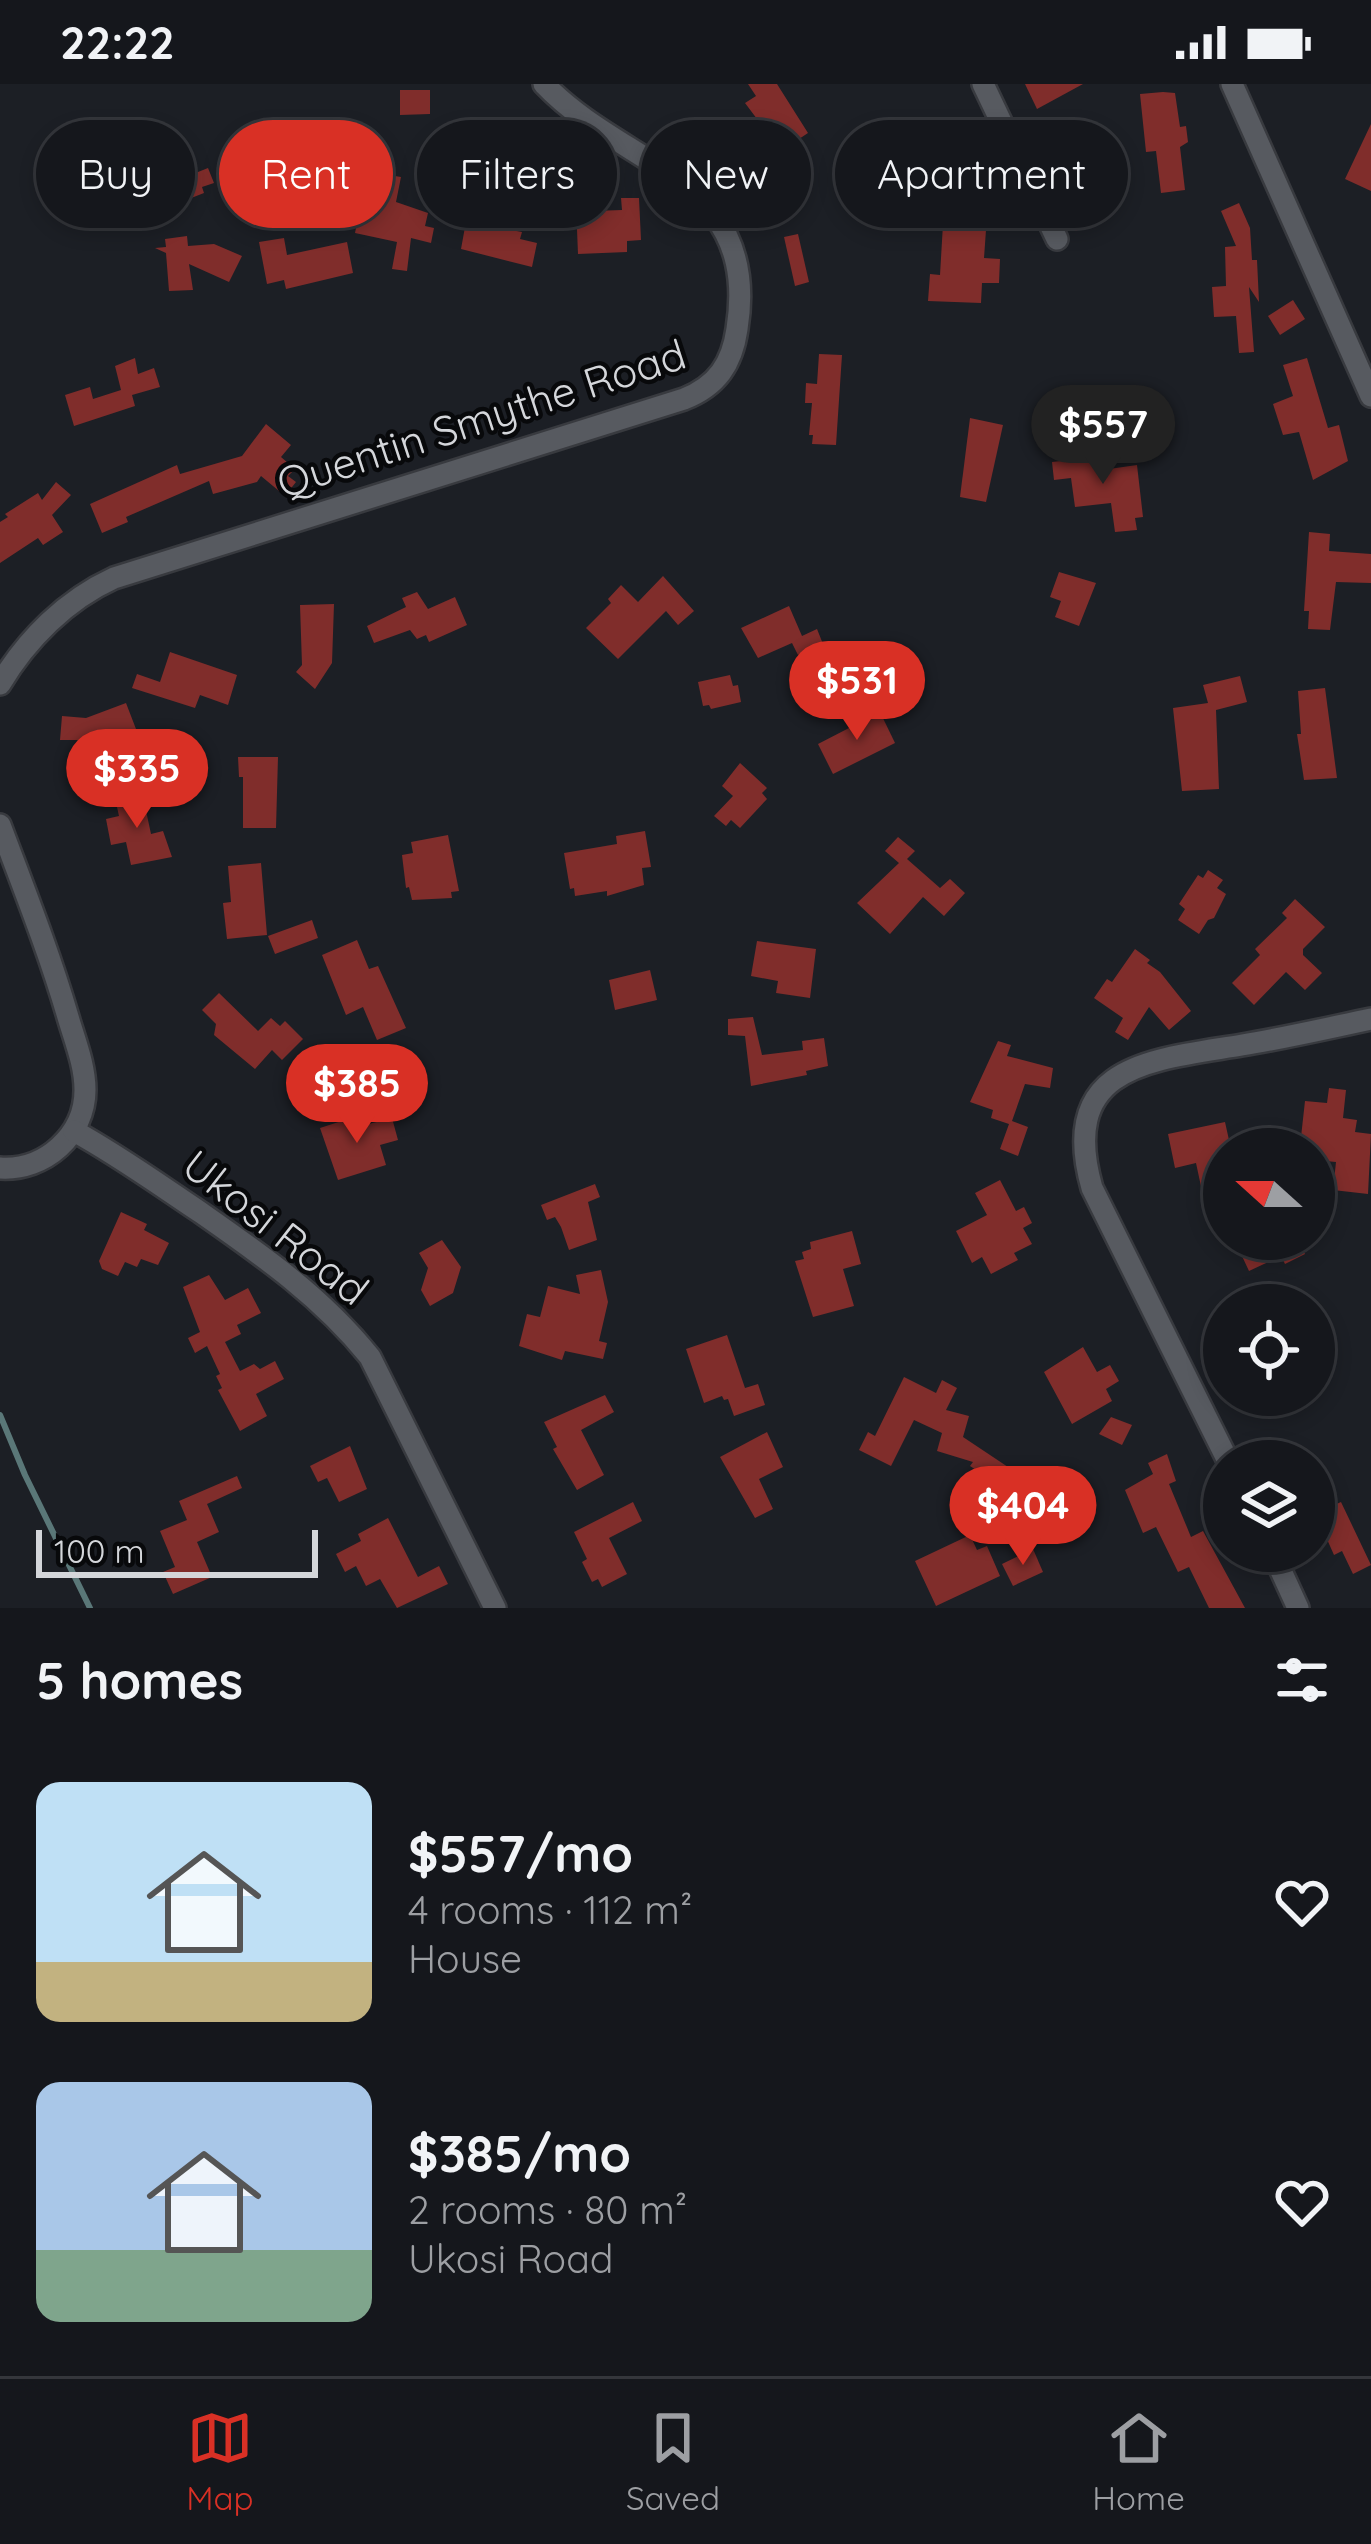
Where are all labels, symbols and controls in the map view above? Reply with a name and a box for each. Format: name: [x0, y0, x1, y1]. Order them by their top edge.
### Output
text: 22:22: [60, 14, 175, 70]
chip: Buy: [36, 120, 195, 228]
chip: Rent: [219, 120, 393, 228]
chip: Filters: [417, 120, 617, 228]
chip: New: [641, 120, 811, 228]
chip: Apartment: [835, 120, 1128, 228]
street label: Quentin Smythe Road: [270, 327, 692, 509]
pin: $557: [1032, 385, 1174, 487]
text: $557: [1058, 399, 1148, 448]
pin: $531: [786, 641, 928, 743]
text: $531: [816, 655, 898, 704]
pin: $335: [66, 729, 208, 831]
text: $335: [93, 743, 181, 792]
pin: $385: [286, 1044, 428, 1146]
text: $385: [313, 1058, 401, 1107]
north arrow: [1203, 1128, 1335, 1260]
map controls: [1203, 1128, 1335, 1572]
street label: Ukosi Road: [173, 1138, 379, 1316]
button: locate: [1203, 1284, 1335, 1416]
button: layers: [1203, 1440, 1335, 1572]
pin: $404: [952, 1466, 1094, 1568]
text: $404: [976, 1480, 1070, 1529]
scale bar: [36, 1524, 318, 1577]
text: 100 m: [54, 1530, 145, 1571]
icon: filters: [1269, 1647, 1335, 1713]
text: 5 homes: [36, 1648, 243, 1712]
text: $557/mo: [408, 1821, 633, 1885]
icon: home: [132, 1830, 276, 1974]
icon: heart: [1269, 1869, 1335, 1935]
text: 4 rooms · 112 m²: [408, 1885, 692, 1934]
text: House: [408, 1934, 522, 1983]
text: $385/mo: [408, 2121, 631, 2185]
icon: home: [132, 2130, 276, 2274]
icon: heart: [1269, 2169, 1335, 2235]
text: 2 rooms · 80 m²: [408, 2185, 687, 2234]
text: Ukosi Road: [408, 2234, 613, 2283]
tab: Map: [186, 2405, 253, 2518]
tab: Saved: [626, 2405, 720, 2518]
tab: Home: [1092, 2405, 1185, 2518]

